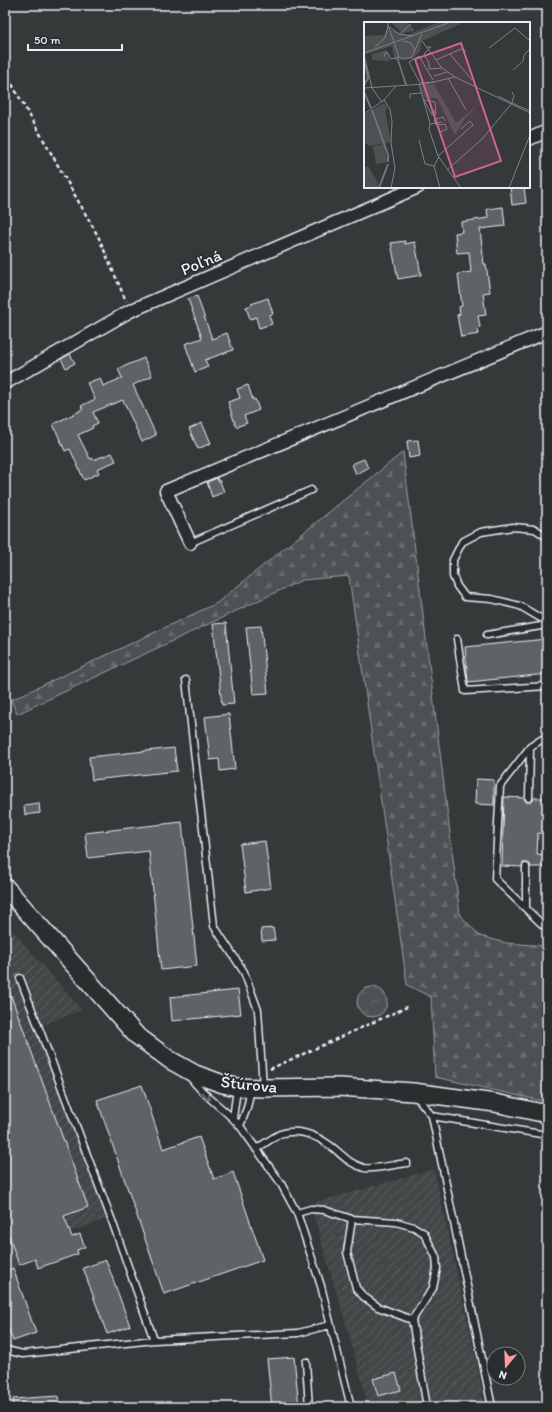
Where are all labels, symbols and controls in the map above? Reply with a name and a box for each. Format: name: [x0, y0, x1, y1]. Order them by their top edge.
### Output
inset map: [364, 22, 530, 188]
scale bar: [28, 26, 122, 52]
text: 50 m: [34, 33, 60, 47]
street label: Poľná: [178, 244, 225, 280]
street label: Štúrova: [220, 1071, 278, 1097]
one-way arrow: [201, 1091, 211, 1100]
north arrow: [486, 1346, 526, 1386]
text: N: [497, 1368, 509, 1382]

